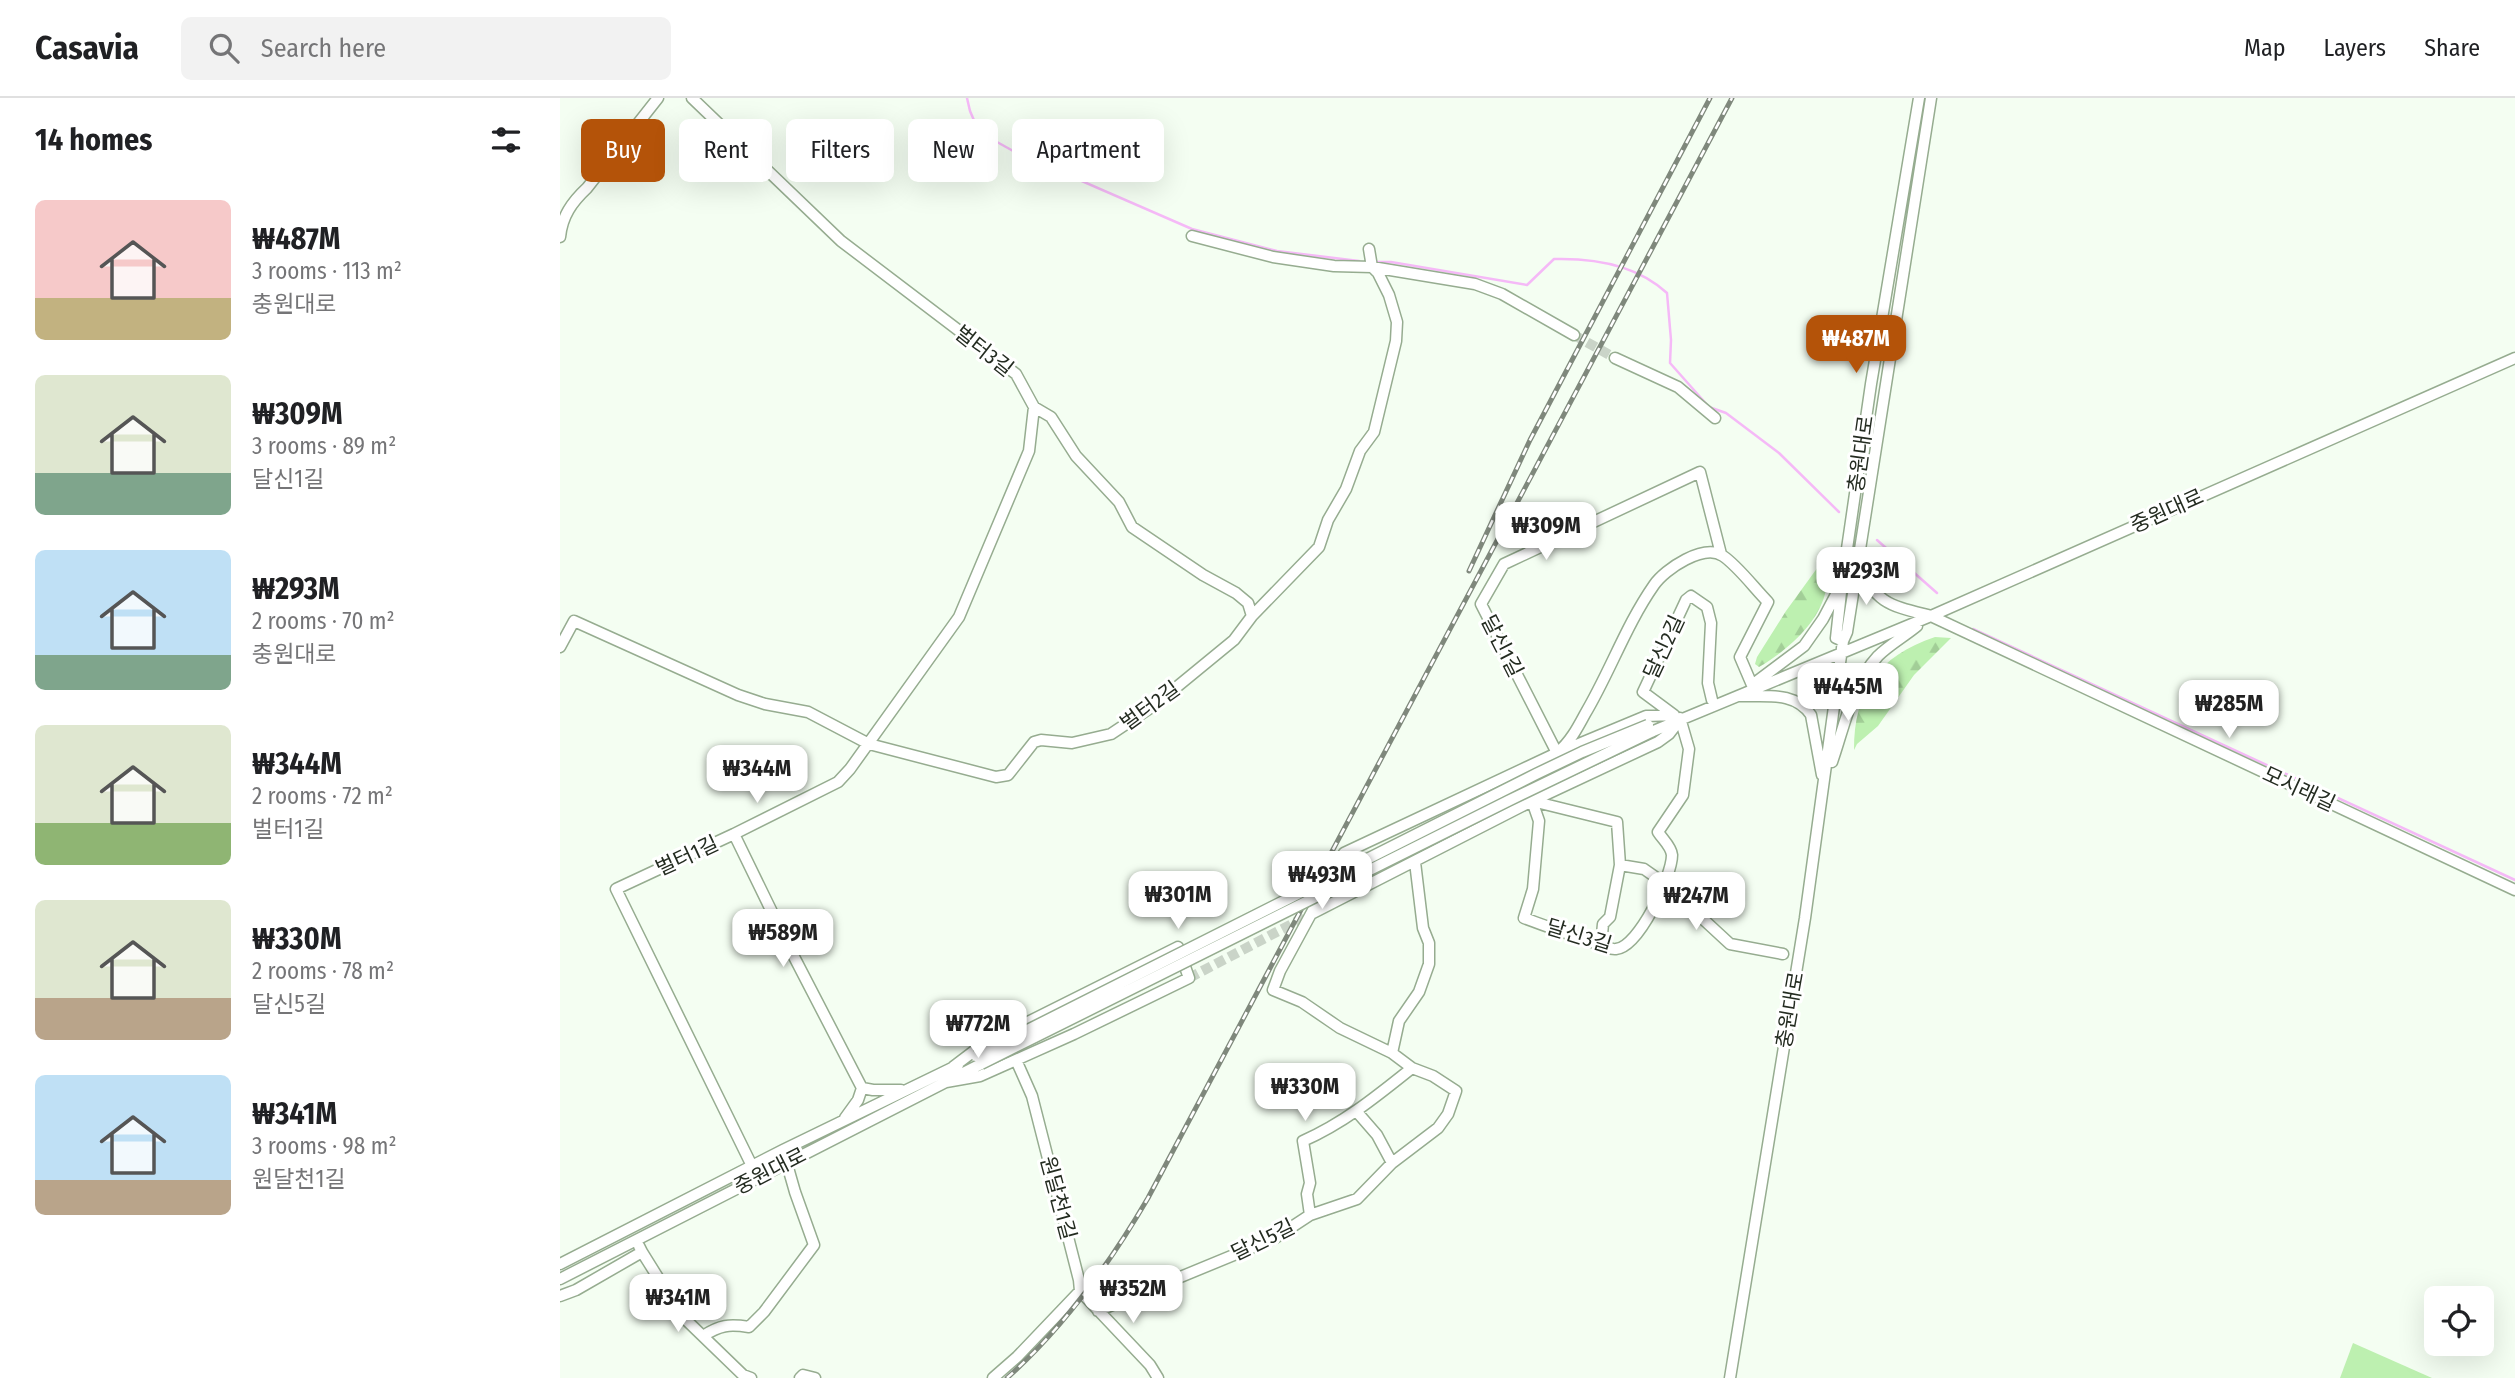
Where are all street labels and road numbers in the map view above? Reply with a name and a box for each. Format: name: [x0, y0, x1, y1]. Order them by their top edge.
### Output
street label: 벌터3길: [949, 320, 1019, 382]
street label: 충원대로: [1843, 414, 1879, 494]
street label: 중원대로: [2126, 483, 2208, 539]
street label: 달신1길: [1475, 611, 1529, 681]
street label: 달신2길: [1638, 611, 1690, 683]
street label: 벌터2길: [1115, 676, 1185, 736]
street label: 모시래길: [2258, 761, 2340, 817]
street label: 벌터1길: [652, 830, 722, 882]
street label: 달신3길: [1543, 914, 1615, 958]
street label: 충원대로: [1770, 970, 1810, 1050]
street label: 중원대로: [730, 1142, 810, 1200]
street label: 원달천1길: [1034, 1153, 1082, 1243]
street label: 달신5길: [1227, 1213, 1299, 1267]

